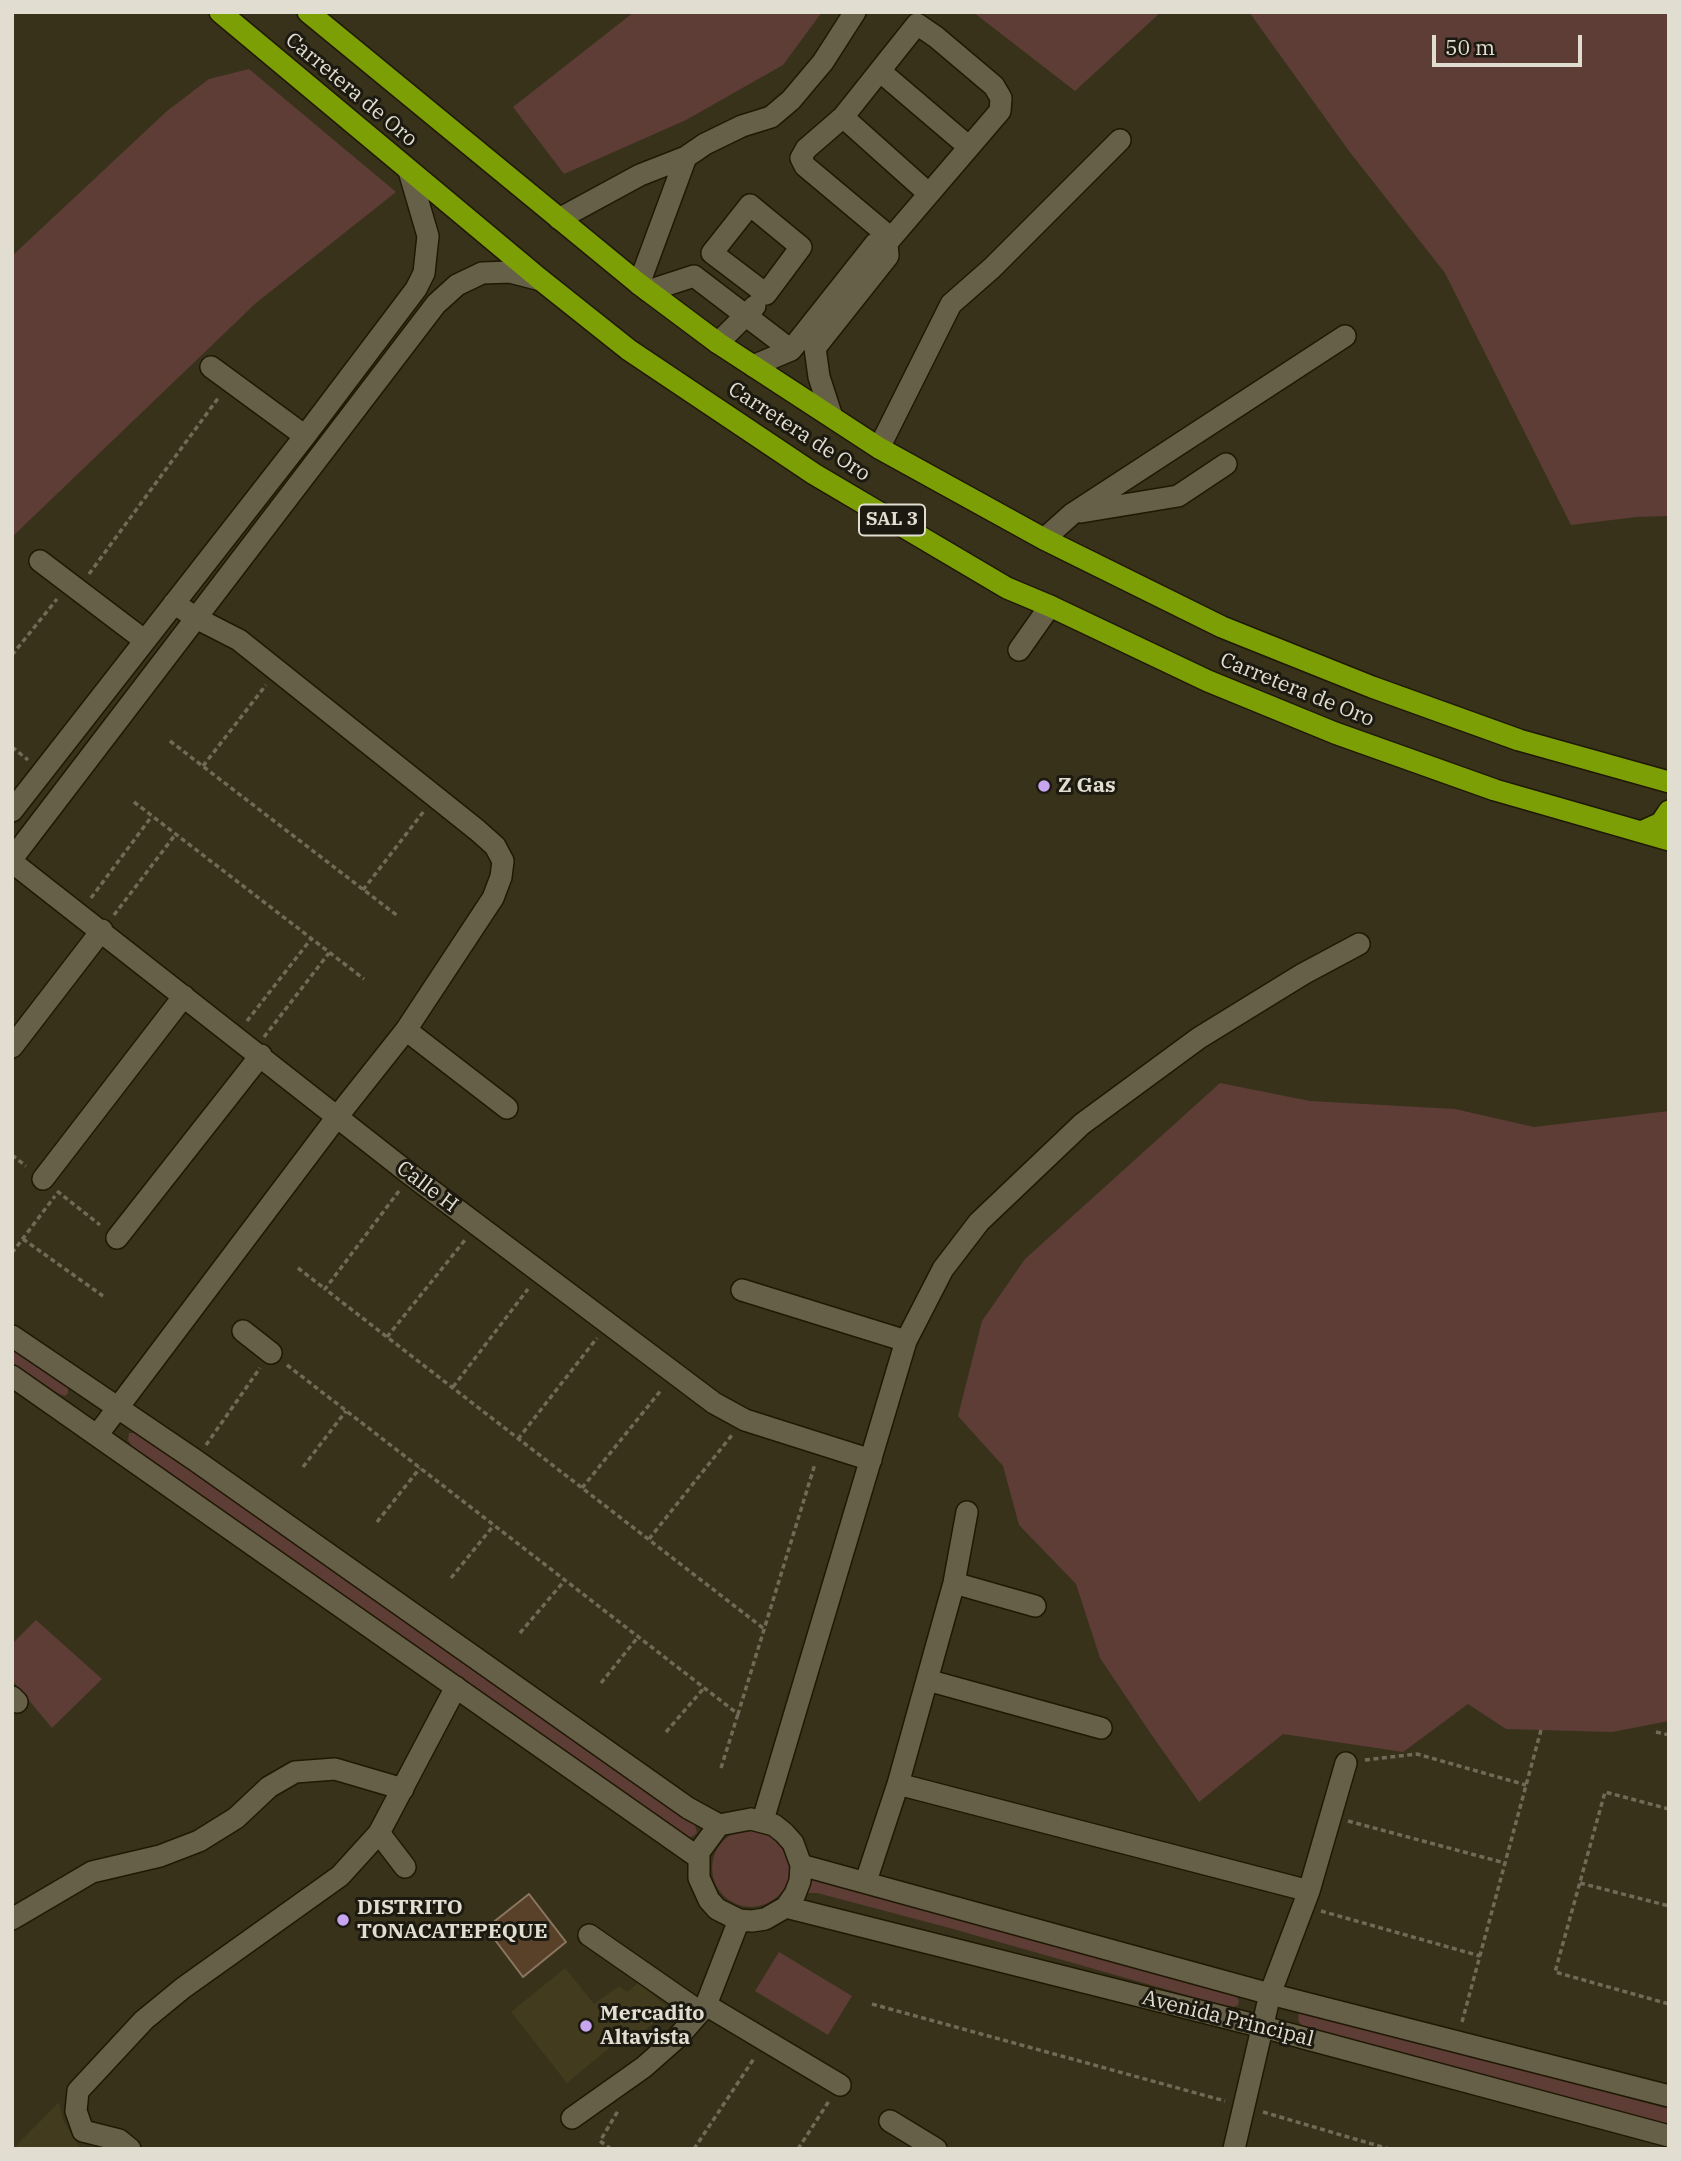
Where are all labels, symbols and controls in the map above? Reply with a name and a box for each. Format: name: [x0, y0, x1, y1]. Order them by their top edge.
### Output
scale bar: [1436, 21, 1586, 65]
street label: Carretera de Oro: [280, 28, 422, 152]
text: 50 m: [1445, 33, 1495, 61]
street label: Carretera de Oro: [723, 377, 875, 487]
road number: SAL 3: [859, 505, 925, 536]
street label: Carretera de Oro: [1216, 648, 1378, 732]
place label: Z Gas: [1058, 773, 1116, 799]
marker: Z Gas: [1036, 778, 1052, 794]
street label: Calle H: [391, 1156, 463, 1218]
place label: DISTRITO TONACATEPEQUE: [357, 1895, 548, 1945]
marker: DISTRITO TONACATEPEQUE: [335, 1912, 351, 1928]
street label: Avenida Principal: [1140, 1986, 1316, 2052]
place label: Mercadito Altavista: [600, 2001, 705, 2051]
marker: Mercadito Altavista: [578, 2018, 594, 2034]

